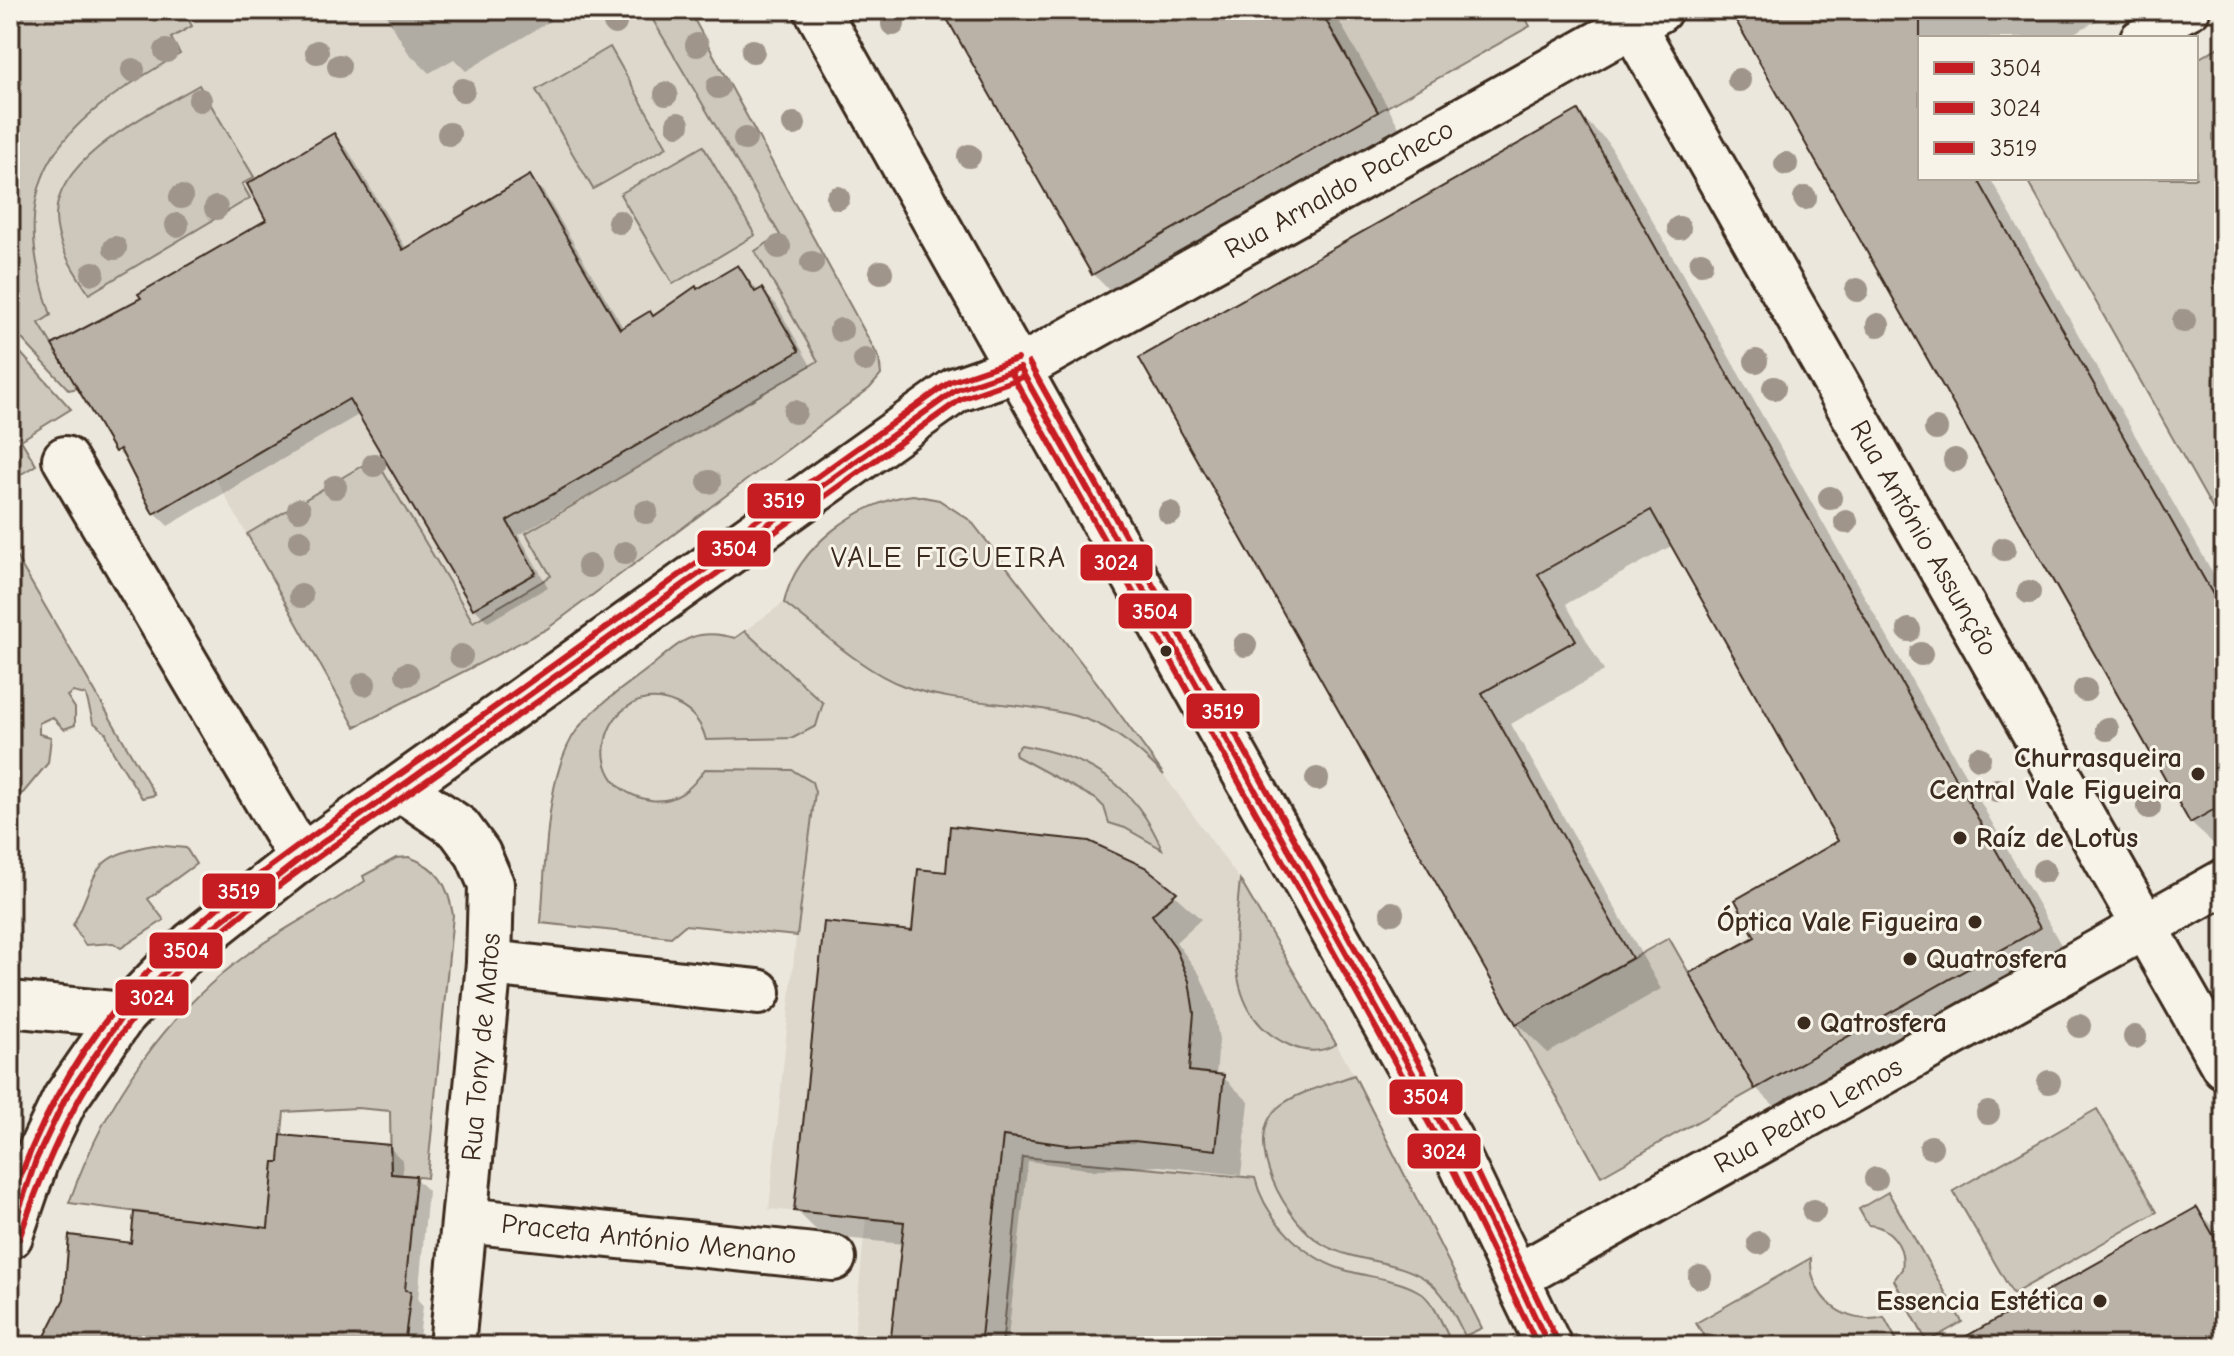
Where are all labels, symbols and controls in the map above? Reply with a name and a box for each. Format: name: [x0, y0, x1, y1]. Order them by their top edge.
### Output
legend: [1918, 36, 2198, 180]
text: 3504: [1990, 54, 2041, 82]
text: 3024: [1990, 94, 2041, 122]
street label: Rua Arnaldo Pacheco: [1219, 113, 1459, 265]
text: 3519: [1990, 134, 2037, 162]
street label: Rua António Assunção: [1843, 415, 2005, 661]
line badge: 3519: [746, 482, 822, 520]
text: 3519: [763, 488, 805, 514]
line badge: 3504: [696, 529, 772, 568]
text: 3504: [711, 536, 757, 562]
district label: VALE FIGUEIRA: [831, 540, 1067, 575]
line badge: 3024: [1079, 543, 1154, 582]
text: 3024: [1094, 550, 1138, 576]
line badge: 3504: [1117, 592, 1193, 630]
text: 3504: [1132, 599, 1178, 625]
unlabelled marker: [1158, 643, 1174, 659]
line badge: 3519: [1185, 692, 1261, 730]
text: 3519: [1202, 699, 1244, 725]
place label: Churrasqueira Central Vale Figueira: [1929, 742, 2182, 806]
marker: Churrasqueira Central Vale Figueira: [2189, 765, 2207, 783]
place label: Raíz de Lotus: [1976, 822, 2138, 854]
marker: Raíz de Lotus: [1951, 829, 1969, 847]
line badge: 3519: [201, 872, 277, 910]
text: 3519: [218, 879, 260, 905]
place label: Óptica Vale Figueira: [1717, 905, 1959, 938]
marker: Óptica Vale Figueira: [1966, 913, 1984, 931]
line badge: 3504: [148, 931, 224, 970]
street label: Rua Tony de Matos: [455, 932, 507, 1162]
text: 3504: [163, 938, 209, 964]
place label: Quatrosfera: [1926, 943, 2068, 975]
marker: Quatrosfera: [1901, 950, 1919, 968]
line badge: 3024: [114, 978, 190, 1017]
text: 3024: [130, 985, 174, 1011]
place label: Qatrosfera: [1820, 1007, 1947, 1039]
marker: Qatrosfera: [1795, 1014, 1813, 1032]
street label: Rua Pedro Lemos: [1708, 1050, 1908, 1180]
line badge: 3504: [1388, 1078, 1464, 1116]
text: 3504: [1403, 1084, 1449, 1110]
line badge: 3024: [1406, 1132, 1482, 1170]
text: 3024: [1422, 1139, 1466, 1165]
street label: Praceta António Menano: [500, 1208, 798, 1270]
place label: Essencia Estética: [1876, 1285, 2084, 1317]
marker: Essencia Estética: [2091, 1292, 2109, 1310]

